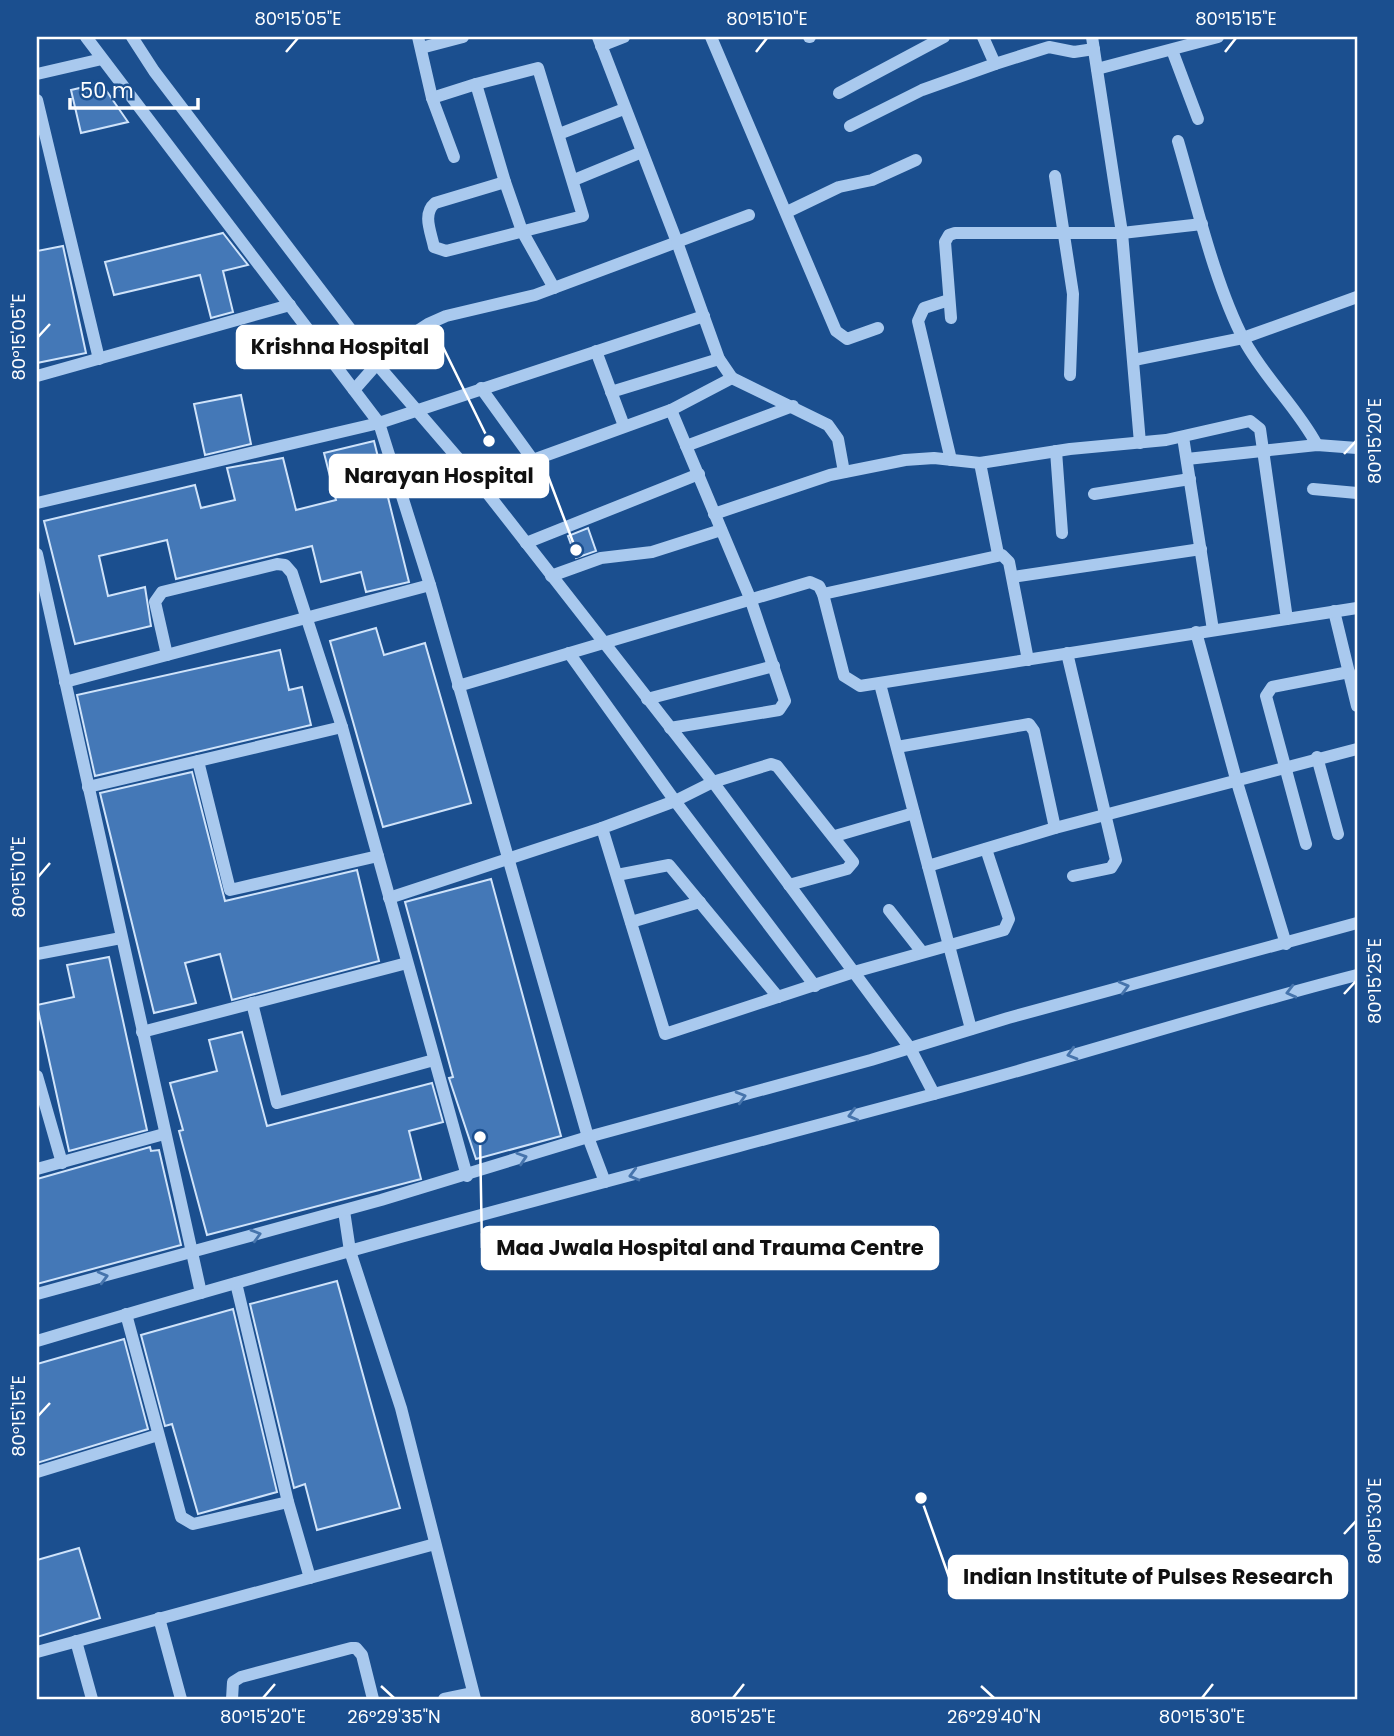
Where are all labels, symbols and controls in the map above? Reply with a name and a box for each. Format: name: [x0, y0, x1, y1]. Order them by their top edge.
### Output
text: 80°15'05"E: [254, 6, 342, 31]
text: 80°15'10"E: [726, 6, 808, 31]
text: 80°15'15"E: [1195, 6, 1277, 31]
scale bar: [70, 66, 198, 110]
text: 50 m: [80, 76, 134, 105]
text: 80°15'05"E: [6, 293, 31, 381]
callout: Krishna Hospital: [237, 326, 443, 368]
text: Krishna Hospital: [251, 332, 429, 361]
text: 80°15'20"E: [1362, 398, 1387, 484]
callout: Narayan Hospital: [330, 455, 548, 497]
text: Narayan Hospital: [344, 461, 534, 490]
text: 80°15'10"E: [6, 836, 31, 918]
text: 80°15'25"E: [1362, 938, 1387, 1024]
one-way arrow: [1118, 981, 1130, 995]
one-way arrow: [1285, 984, 1297, 998]
one-way arrow: [1067, 1046, 1079, 1061]
one-way arrow: [735, 1091, 747, 1105]
one-way arrow: [847, 1107, 859, 1121]
one-way arrow: [515, 1152, 528, 1166]
one-way arrow: [628, 1166, 640, 1181]
callout: Maa Jwala Hospital and Trauma Centre: [482, 1227, 938, 1269]
one-way arrow: [250, 1229, 262, 1244]
text: Maa Jwala Hospital and Trauma Centre: [496, 1233, 924, 1262]
one-way arrow: [97, 1271, 109, 1285]
text: 80°15'15"E: [6, 1375, 31, 1457]
text: 80°15'30"E: [1362, 1478, 1387, 1564]
callout: Indian Institute of Pulses Research: [949, 1556, 1347, 1598]
text: Indian Institute of Pulses Research: [963, 1562, 1333, 1591]
text: 80°15'20"E: [220, 1704, 306, 1729]
text: 26°29'35"N: [347, 1704, 441, 1729]
text: 80°15'25"E: [690, 1704, 776, 1729]
text: 26°29'40"N: [947, 1704, 1041, 1729]
text: 80°15'30"E: [1159, 1704, 1245, 1729]

